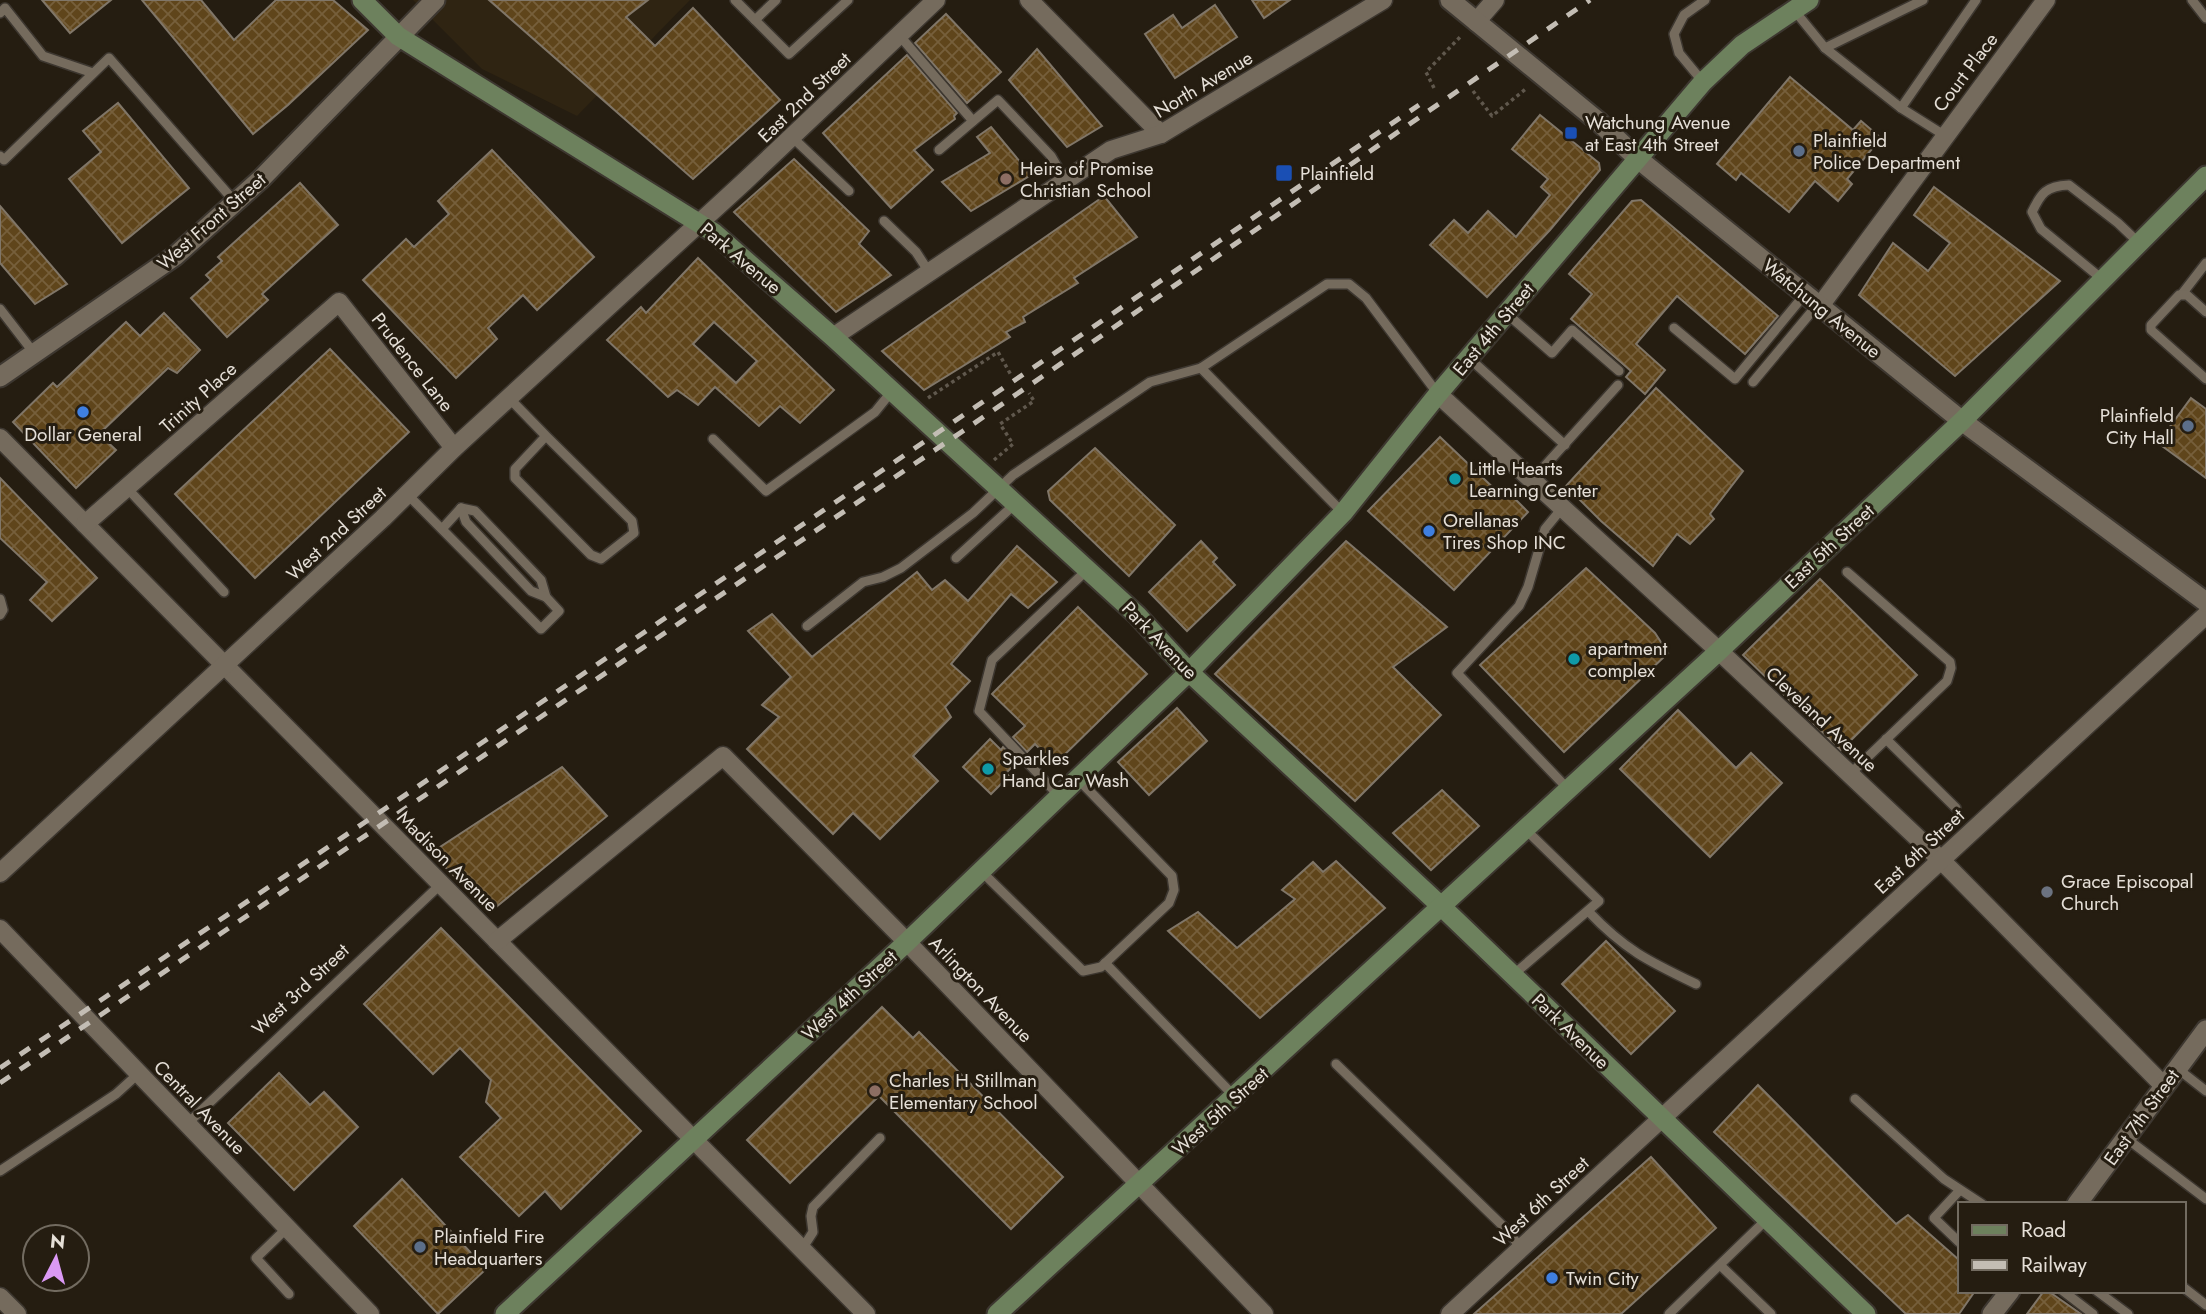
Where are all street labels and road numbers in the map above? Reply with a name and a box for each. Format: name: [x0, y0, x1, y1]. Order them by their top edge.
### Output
street label: Court Place: [1927, 27, 2004, 118]
street label: North Avenue: [1149, 44, 1258, 125]
street label: East 2nd Street: [752, 46, 857, 149]
street label: West Front Street: [151, 166, 272, 276]
street label: Park Avenue: [694, 216, 787, 301]
street label: Watchung Avenue: [1757, 252, 1887, 365]
street label: East 4th Street: [1446, 277, 1541, 382]
street label: Prudence Lane: [365, 307, 460, 418]
street label: Trinity Place: [154, 355, 243, 439]
street label: West 2nd Street: [280, 480, 393, 587]
street label: East 5th Street: [1779, 497, 1880, 595]
street label: Park Avenue: [1116, 595, 1204, 685]
street label: Cleveland Avenue: [1760, 660, 1884, 778]
street label: East 6th Street: [1868, 802, 1971, 900]
street label: Madison Avenue: [391, 805, 504, 918]
street label: Arlington Avenue: [923, 930, 1039, 1049]
street label: West 3rd Street: [246, 937, 355, 1041]
street label: West 4th Street: [796, 944, 903, 1047]
street label: Park Avenue: [1526, 987, 1616, 1076]
street label: Central Avenue: [147, 1054, 252, 1161]
street label: West 5th Street: [1166, 1060, 1275, 1162]
street label: East 7th Street: [2097, 1063, 2186, 1171]
street label: West 6th Street: [1488, 1150, 1595, 1253]

